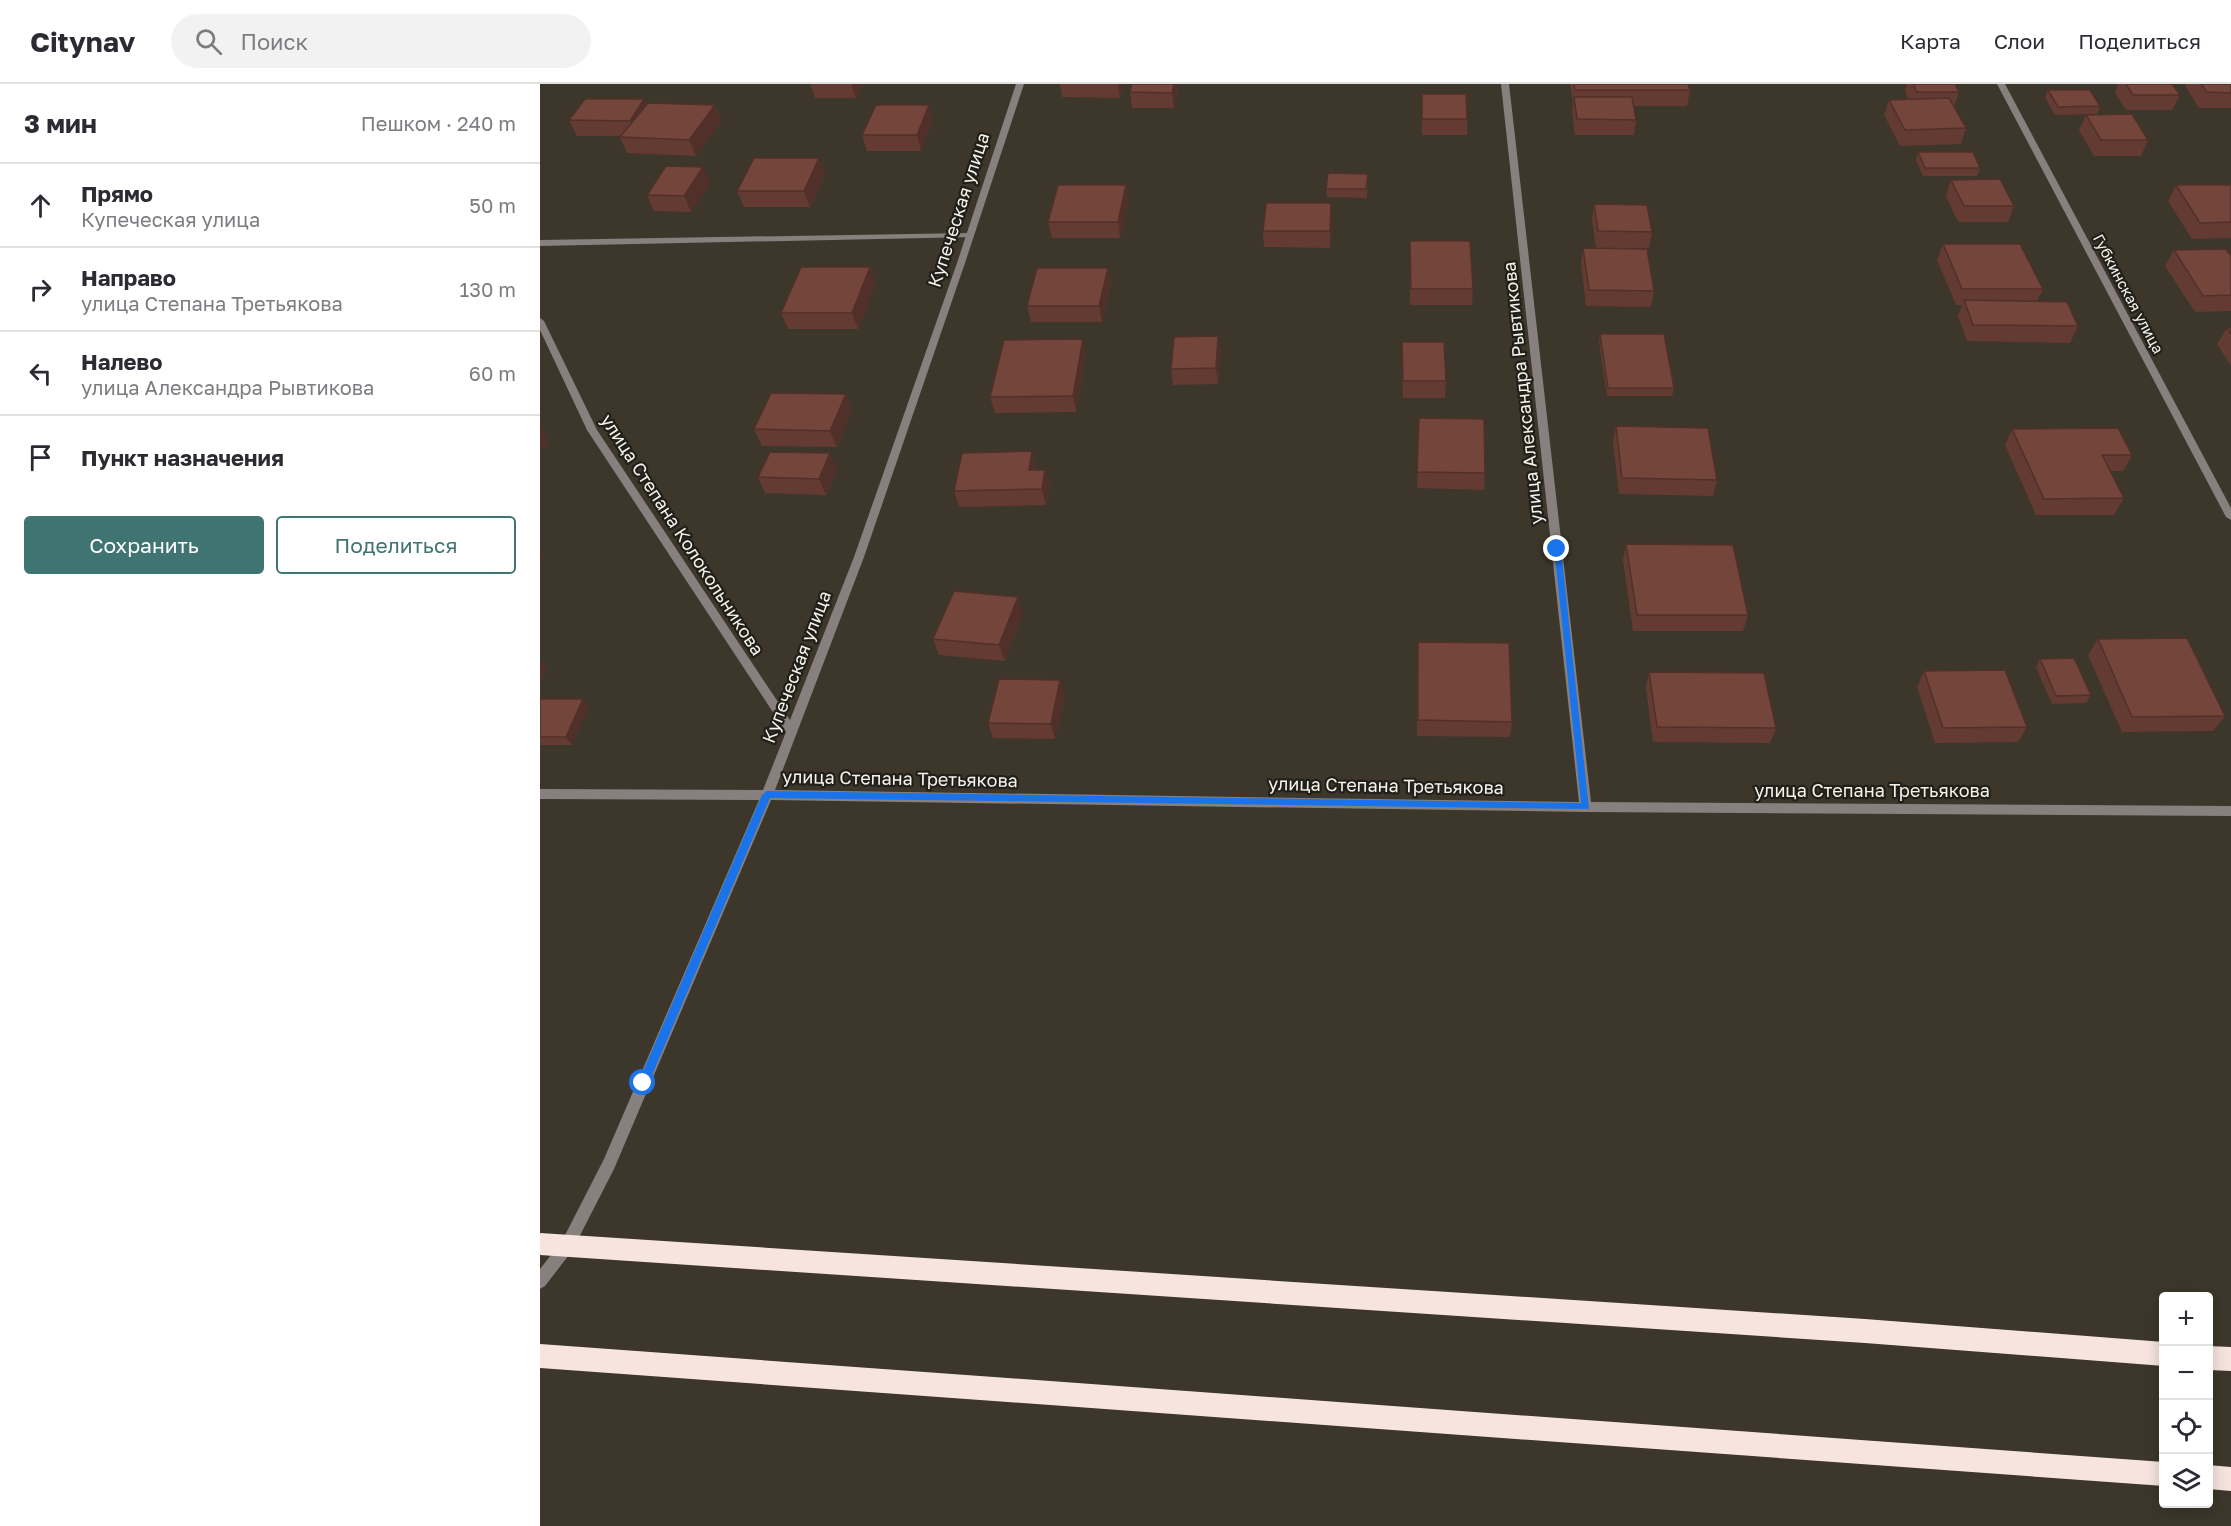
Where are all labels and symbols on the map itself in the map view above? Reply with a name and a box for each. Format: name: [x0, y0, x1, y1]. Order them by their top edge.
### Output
street label: Купеческая улица: [923, 130, 993, 290]
street label: Губкинская улица: [2090, 231, 2168, 356]
street label: улица Александра Рывтикова: [1497, 261, 1547, 526]
street label: улица Степана Колокольникова: [597, 410, 769, 659]
route end: [1543, 535, 1569, 561]
street label: Купеческая улица: [757, 587, 835, 746]
street label: улица Степана Третьякова: [782, 765, 1018, 791]
street label: улица Степана Третьякова: [1268, 772, 1504, 798]
street label: улица Степана Третьякова: [1754, 779, 1990, 801]
route start: [629, 1069, 655, 1095]

